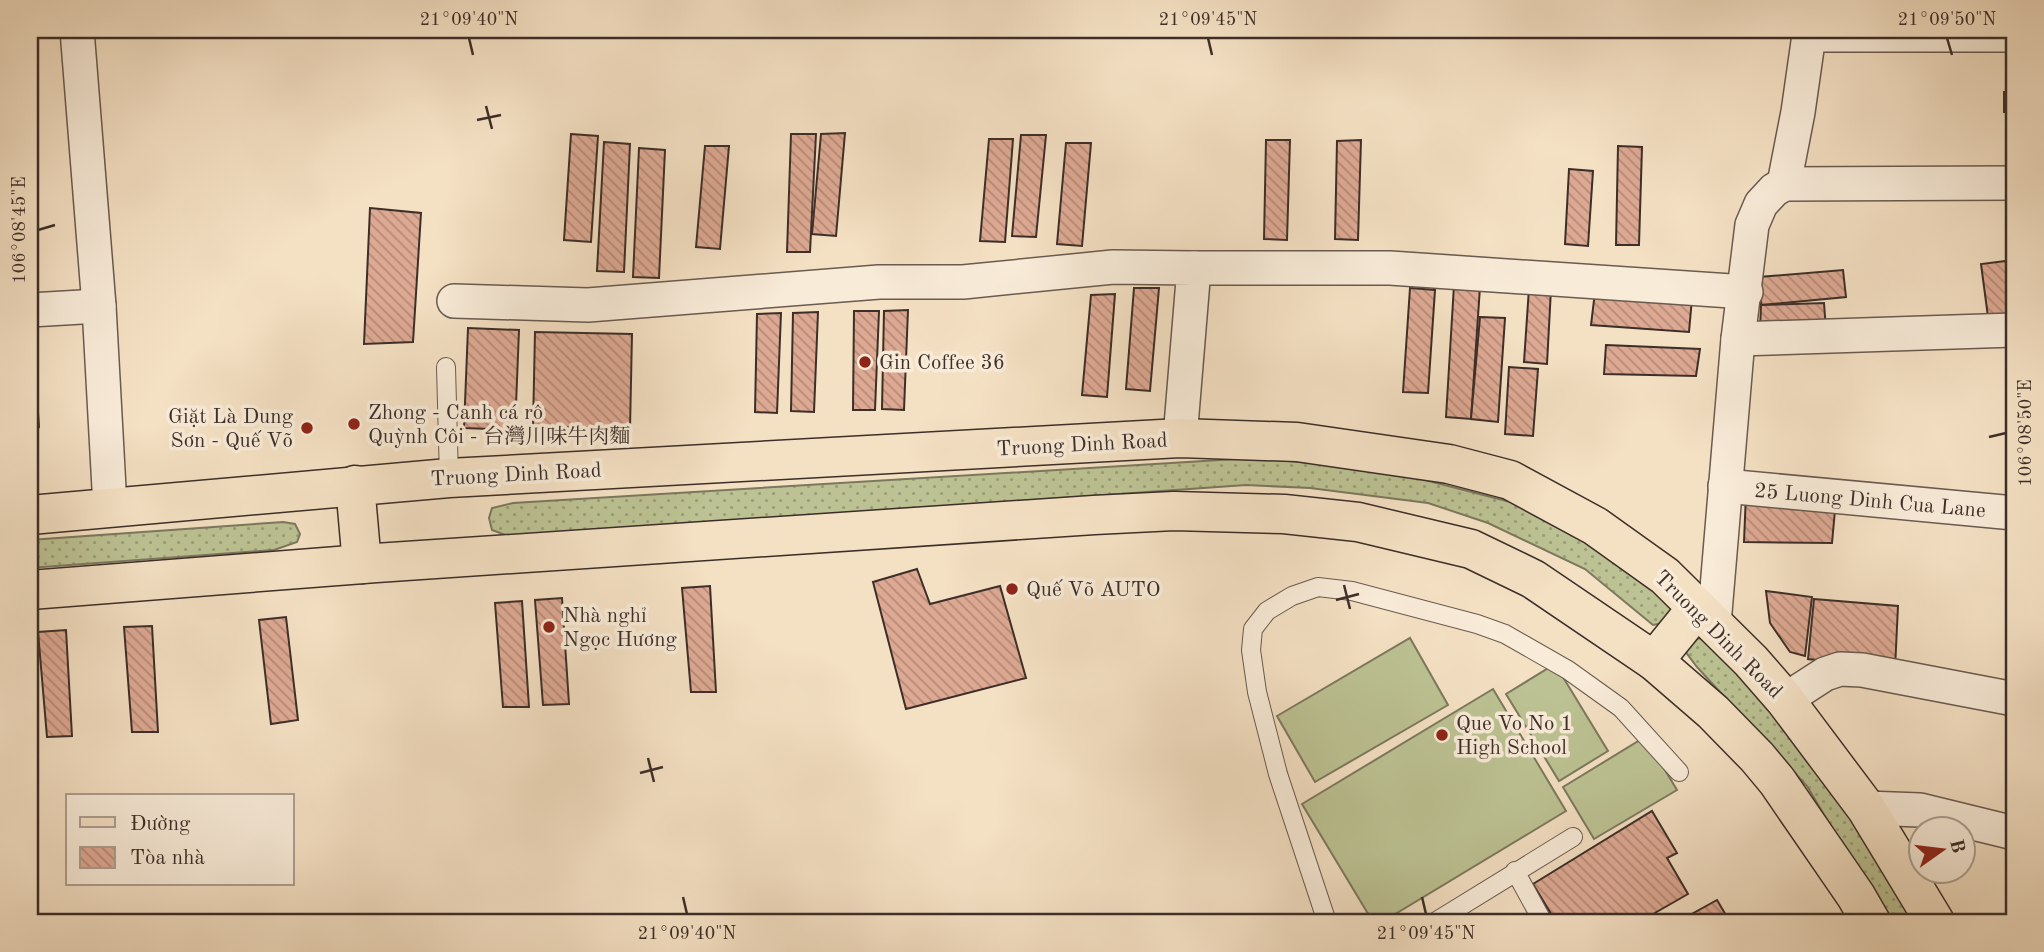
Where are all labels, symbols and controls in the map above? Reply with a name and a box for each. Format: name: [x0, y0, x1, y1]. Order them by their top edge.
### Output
text: 21°09'40"N: [420, 11, 518, 29]
text: 21°09'45"N: [1159, 11, 1257, 29]
text: 21°09'50"N: [1898, 11, 1996, 29]
text: 106°08'45"E: [11, 176, 29, 284]
place label: Gin Coffee 36: [879, 353, 1005, 374]
marker: Gin Coffee 36: [857, 354, 873, 370]
text: 106°08'50"E: [2017, 379, 2035, 487]
place label: Zhong - Canh cá rô Quỳnh Côi - 台灣川味牛肉麵: [368, 403, 630, 448]
place label: Giặt Là Dung Sơn - Quế Võ: [168, 407, 294, 452]
marker: Zhong - Canh cá rô Quỳnh Côi - 台灣川味牛肉麵: [346, 416, 362, 432]
marker: Giặt Là Dung Sơn - Quế Võ: [299, 420, 315, 436]
street label: Truong Dinh Road: [996, 431, 1168, 460]
street label: Truong Dinh Road: [430, 461, 602, 490]
street label: 25 Luong Dinh Cua Lane: [1753, 481, 1986, 522]
street label: Truong Dinh Road: [1650, 567, 1786, 703]
place label: Quế Võ AUTO: [1026, 579, 1160, 601]
marker: Quế Võ AUTO: [1004, 581, 1020, 597]
place label: Nhà nghỉ Ngọc Hương: [563, 606, 677, 651]
marker: Nhà nghỉ Ngọc Hương: [541, 619, 557, 635]
place label: Que Vo No 1 High School: [1456, 714, 1573, 759]
marker: Que Vo No 1 High School: [1434, 727, 1450, 743]
legend: [66, 794, 294, 886]
text: Đường: [130, 814, 191, 835]
north arrow: [1908, 816, 1978, 886]
text: B: [1945, 838, 1967, 855]
text: Tòa nhà: [130, 848, 205, 869]
text: 21°09'40"N: [638, 925, 736, 943]
text: 21°09'45"N: [1377, 925, 1475, 943]

